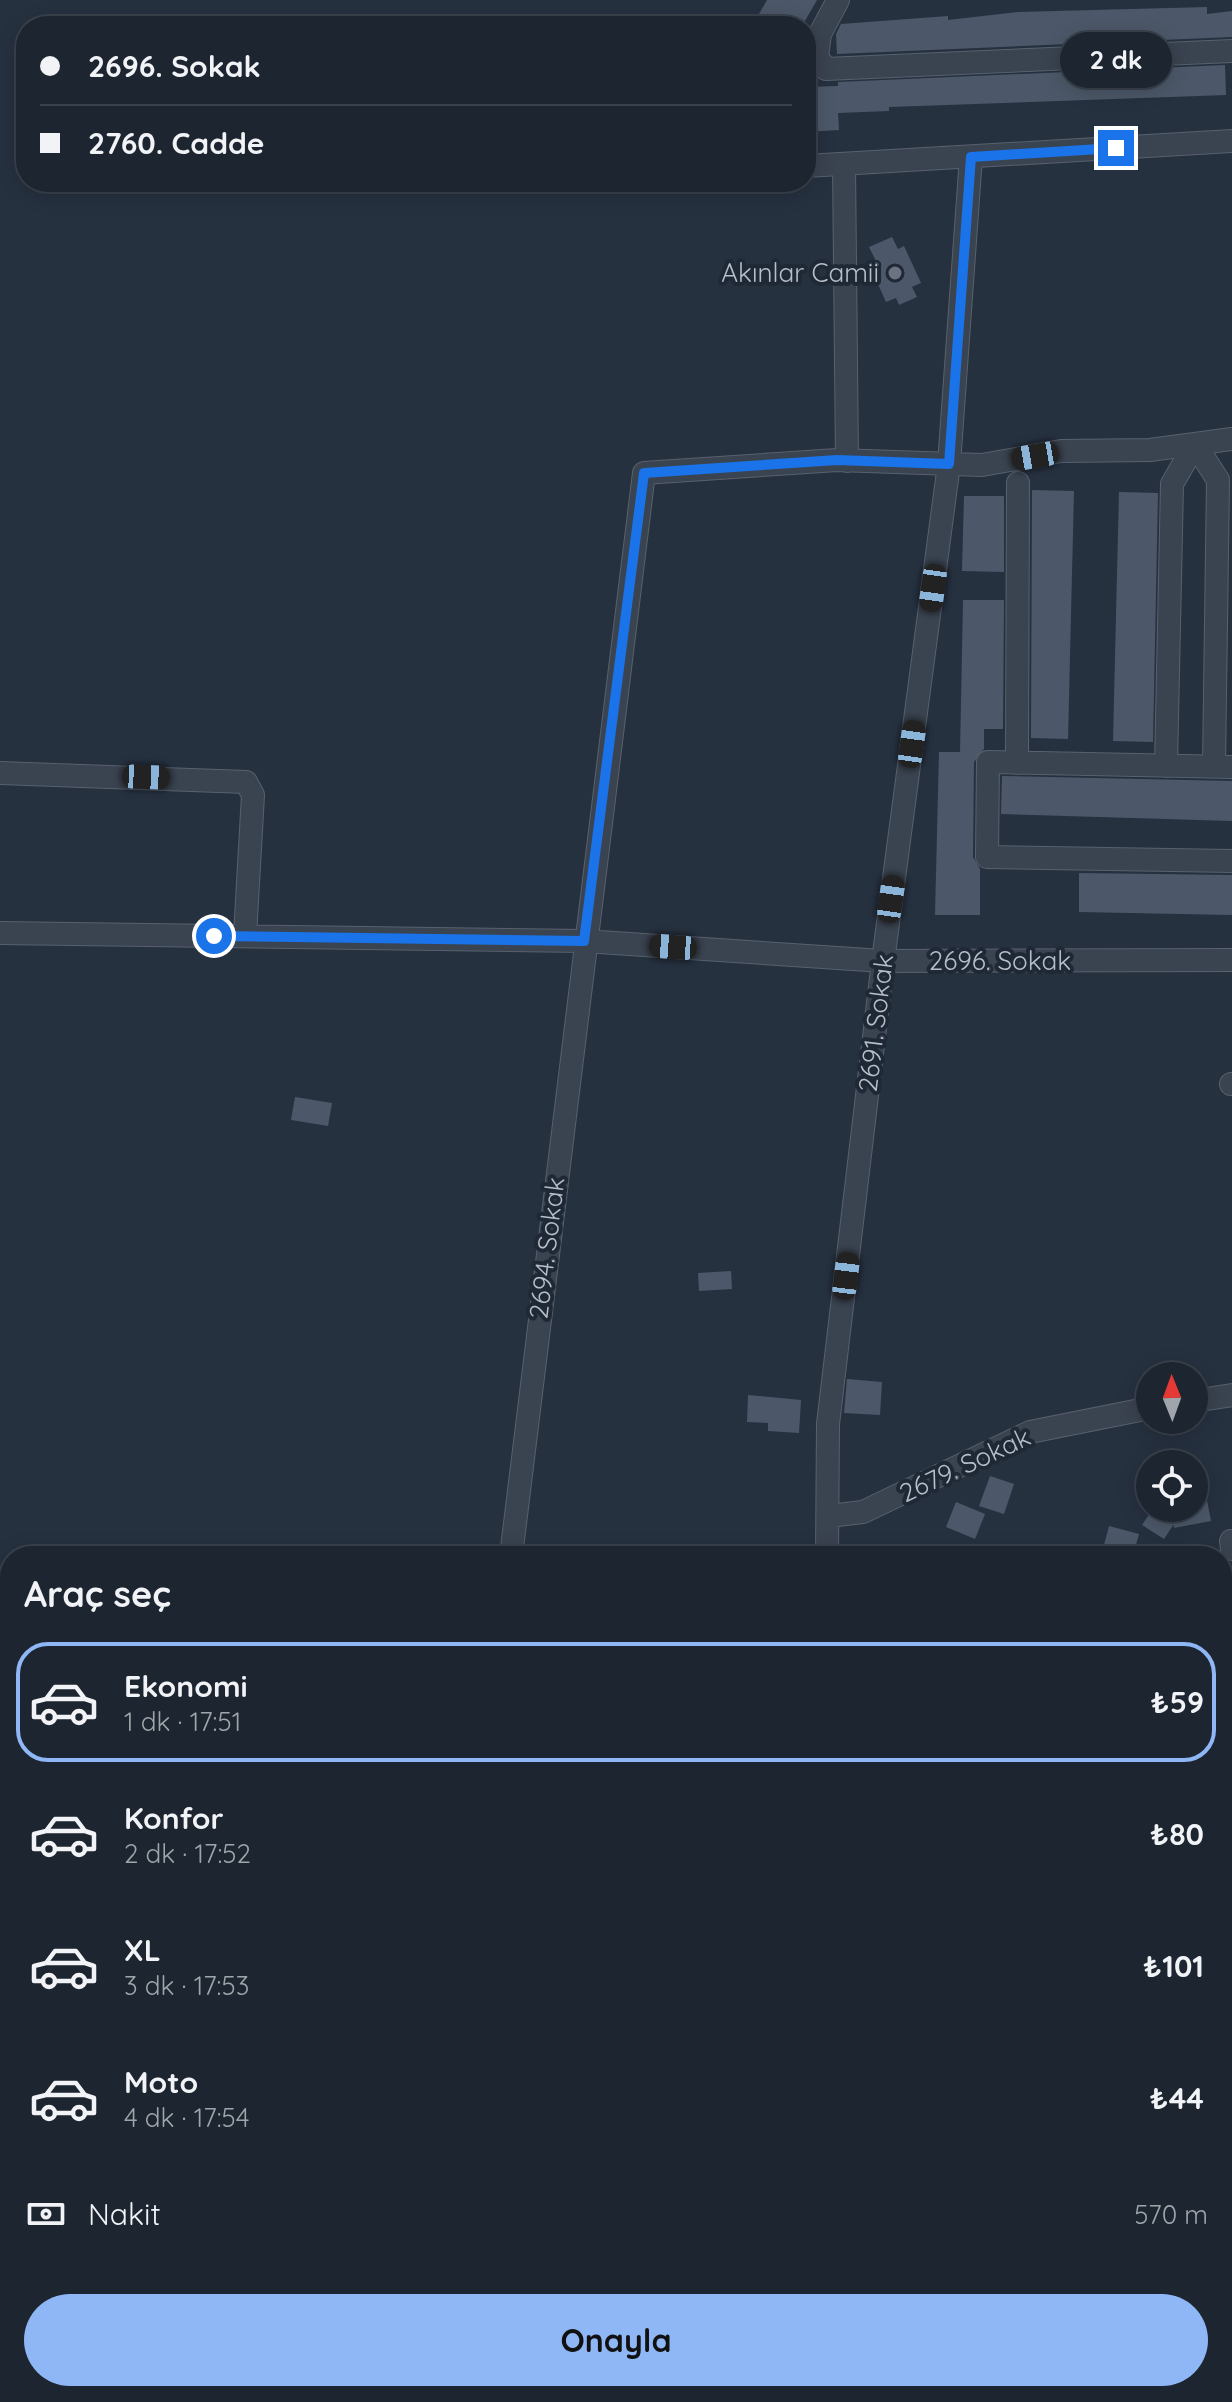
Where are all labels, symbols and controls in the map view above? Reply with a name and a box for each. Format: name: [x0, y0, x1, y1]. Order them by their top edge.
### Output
callout: 2 dk: [1060, 32, 1172, 88]
text: 2 dk: [1089, 43, 1143, 76]
text: 2696. Sokak: [88, 47, 261, 85]
text: 2760. Cadde: [88, 124, 265, 162]
route end: [1098, 130, 1134, 166]
place label: Akınlar Camii: [721, 256, 879, 289]
marker: Akınlar Camii: [886, 264, 904, 282]
car: [1009, 440, 1061, 472]
car: [918, 563, 948, 613]
car: [897, 719, 927, 769]
car: [122, 764, 170, 790]
car: [876, 874, 906, 924]
route start: [196, 918, 232, 954]
car: [648, 933, 698, 961]
street label: 2696. Sokak: [929, 944, 1071, 977]
street label: 2691. Sokak: [851, 952, 900, 1094]
street label: 2694. Sokak: [521, 1175, 572, 1321]
car: [831, 1251, 861, 1301]
north arrow: [1136, 1362, 1208, 1434]
map controls: [1136, 1362, 1208, 1522]
street label: 2679. Sokak: [894, 1420, 1036, 1509]
button: locate: [1136, 1450, 1208, 1522]
text: Araç seç: [24, 1571, 171, 1616]
icon: car: [28, 1666, 100, 1738]
text: Ekonomi: [124, 1667, 248, 1705]
text: ₺59: [1151, 1683, 1204, 1721]
text: 1 dk · 17:51: [124, 1705, 241, 1738]
icon: car: [28, 1798, 100, 1870]
text: Konfor: [124, 1799, 224, 1837]
text: ₺80: [1150, 1815, 1204, 1853]
text: 2 dk · 17:52: [124, 1837, 251, 1870]
icon: car: [28, 1930, 100, 2002]
text: XL: [124, 1931, 161, 1969]
text: ₺101: [1143, 1947, 1204, 1985]
text: 3 dk · 17:53: [124, 1969, 249, 2002]
icon: car: [28, 2062, 100, 2134]
text: Moto: [124, 2063, 198, 2101]
text: ₺44: [1150, 2079, 1204, 2117]
text: 4 dk · 17:54: [124, 2101, 249, 2134]
icon: cash: [24, 2192, 68, 2236]
text: Nakit: [88, 2195, 161, 2233]
text: 570 m: [1134, 2198, 1208, 2231]
button: Onayla: [24, 2294, 1208, 2386]

